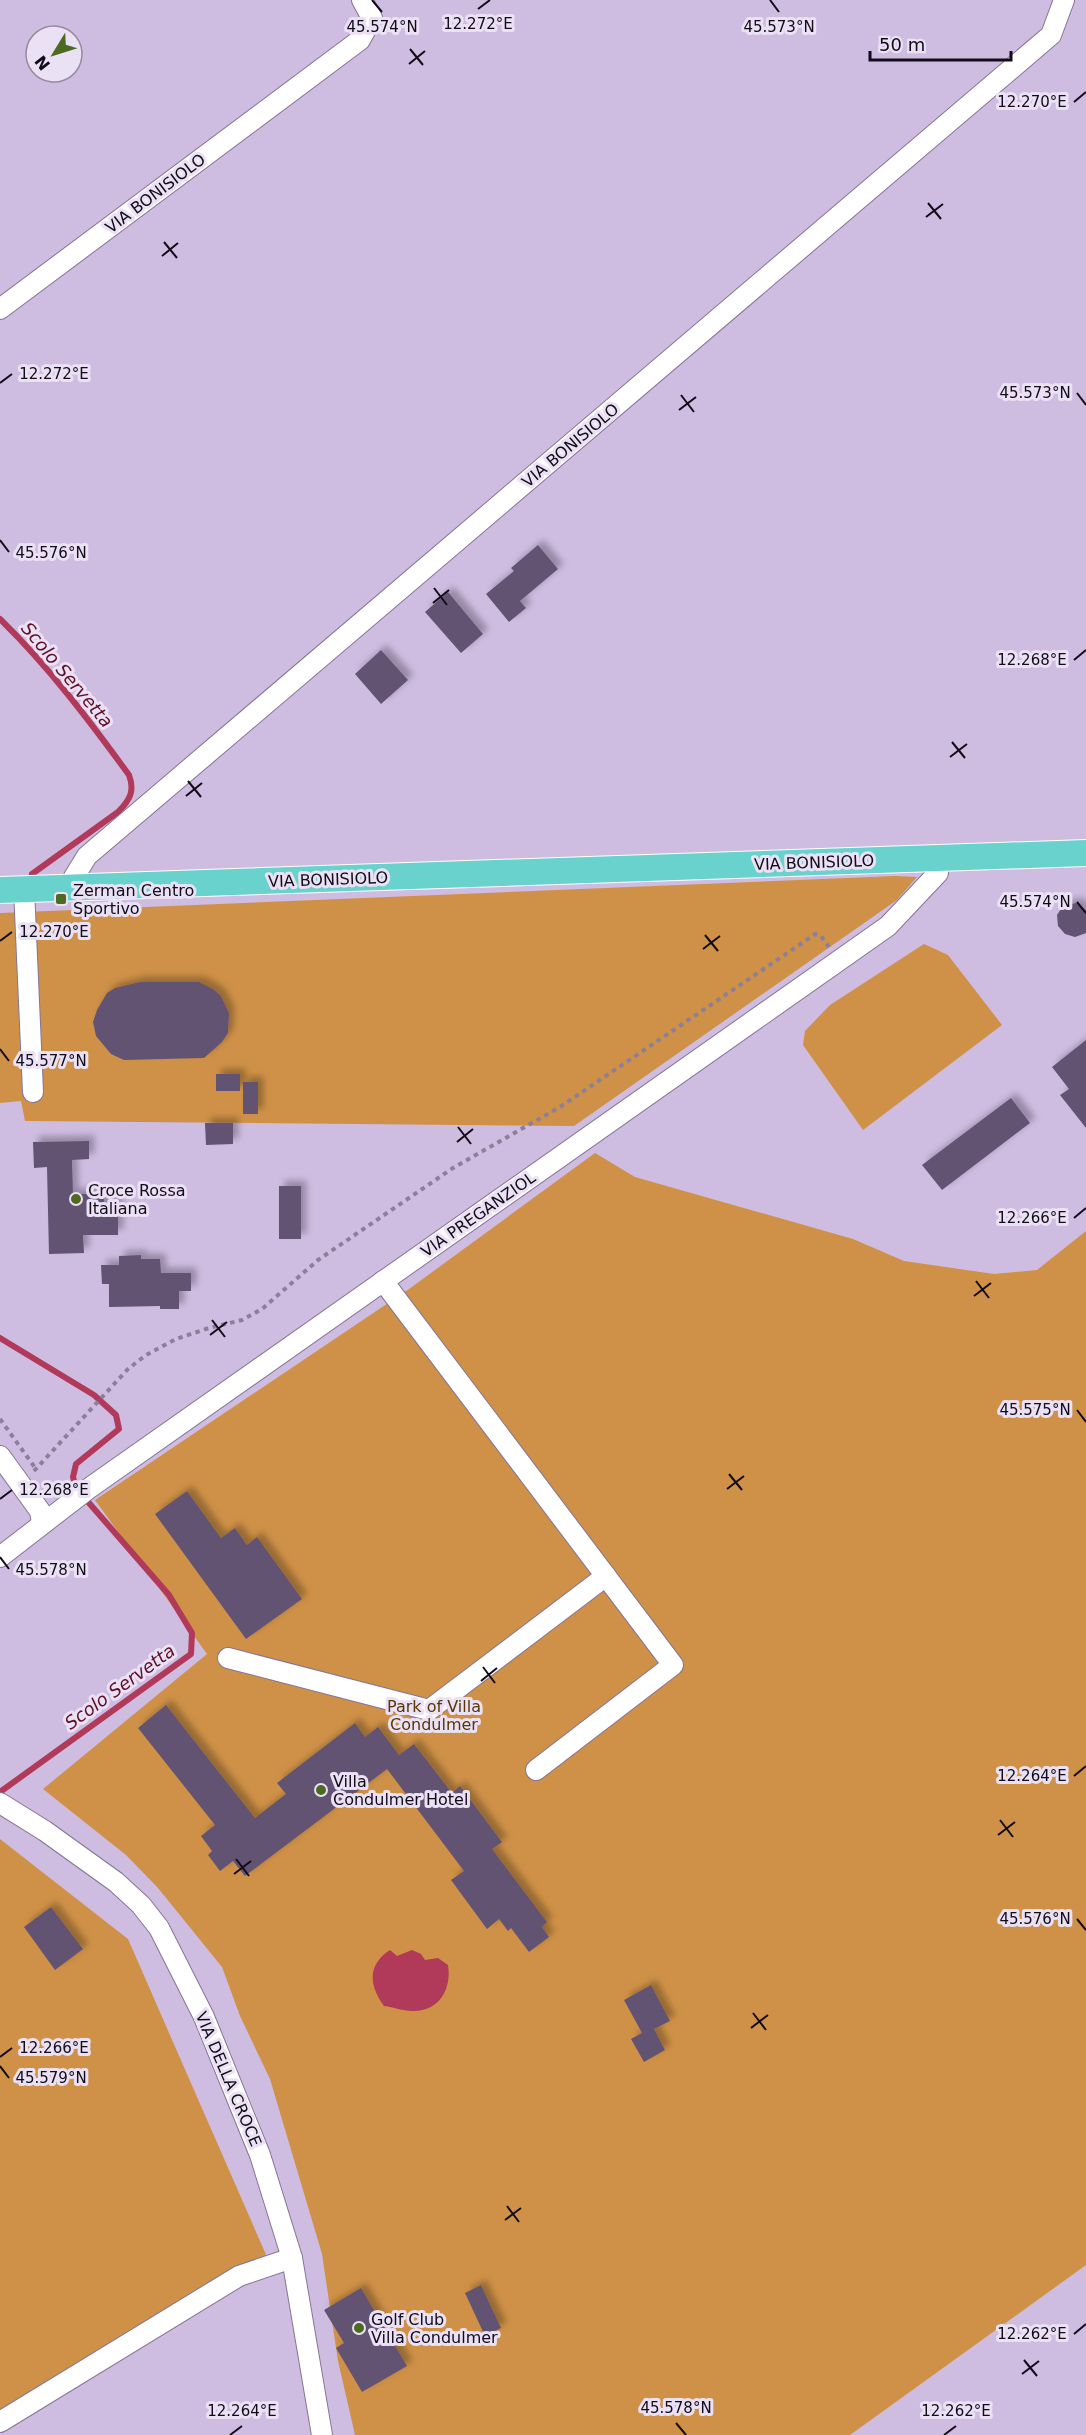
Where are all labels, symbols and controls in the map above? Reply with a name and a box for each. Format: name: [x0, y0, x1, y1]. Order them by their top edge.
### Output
text: 12.272°E: [443, 15, 513, 33]
text: 45.574°N: [346, 18, 418, 36]
text: 45.573°N: [743, 18, 815, 36]
north arrow: [24, 24, 84, 84]
scale bar: [870, 24, 1011, 62]
text: 50 m: [879, 34, 925, 55]
text: N: [31, 52, 54, 74]
text: 12.270°E: [997, 93, 1067, 111]
street label: VIA BONISIOLO: [102, 150, 209, 237]
text: 12.272°E: [19, 365, 89, 383]
text: 45.573°N: [999, 384, 1071, 402]
street label: VIA BONISIOLO: [518, 400, 622, 491]
text: 45.576°N: [15, 544, 87, 562]
water label: Scolo Servetta: [17, 618, 117, 732]
text: 12.268°E: [997, 651, 1067, 669]
street label: VIA BONISIOLO: [754, 851, 874, 874]
street label: VIA BONISIOLO: [268, 868, 388, 891]
place label: Zerman Centro Sportivo: [73, 881, 194, 918]
marker: Zerman Centro Sportivo: [54, 892, 68, 906]
text: 45.574°N: [999, 893, 1071, 911]
text: 12.270°E: [19, 923, 89, 941]
text: 45.577°N: [15, 1052, 87, 1070]
street label: VIA PREGANZIOL: [418, 1168, 539, 1261]
place label: Croce Rossa Italiana: [88, 1181, 186, 1218]
marker: Croce Rossa Italiana: [69, 1192, 83, 1206]
text: 12.266°E: [997, 1209, 1067, 1227]
text: 45.575°N: [999, 1401, 1071, 1419]
text: 12.268°E: [19, 1481, 89, 1499]
text: 45.578°N: [15, 1561, 87, 1579]
water label: Scolo Servetta: [61, 1640, 179, 1734]
park label: Park of Villa Condulmer: [387, 1697, 481, 1734]
text: 12.264°E: [997, 1767, 1067, 1785]
place label: Villa Condulmer Hotel: [333, 1772, 468, 1809]
marker: Villa Condulmer Hotel: [314, 1783, 328, 1797]
text: 45.576°N: [999, 1910, 1071, 1928]
street label: VIA DELLA CROCE: [192, 2009, 266, 2149]
text: 12.266°E: [19, 2039, 89, 2057]
text: 45.579°N: [15, 2069, 87, 2087]
place label: Golf Club Villa Condulmer: [371, 2310, 498, 2347]
marker: Golf Club Villa Condulmer: [352, 2321, 366, 2335]
text: 12.262°E: [997, 2325, 1067, 2343]
text: 45.578°N: [640, 2399, 712, 2417]
text: 12.264°E: [207, 2402, 277, 2420]
text: 12.262°E: [921, 2402, 991, 2420]

